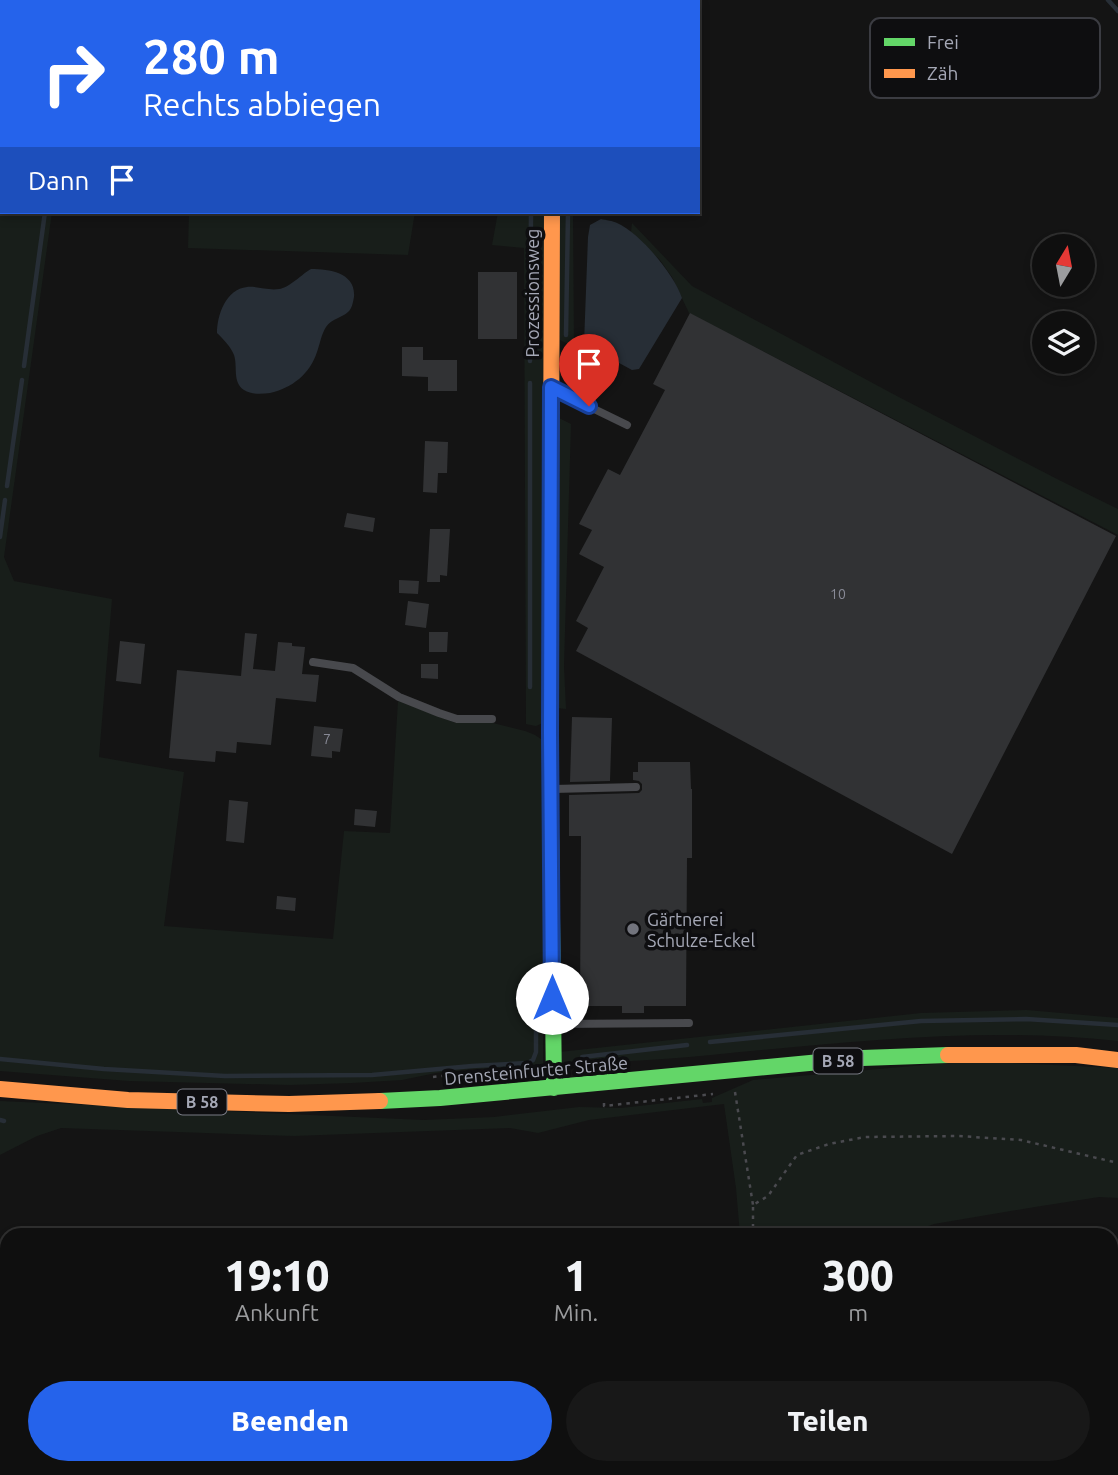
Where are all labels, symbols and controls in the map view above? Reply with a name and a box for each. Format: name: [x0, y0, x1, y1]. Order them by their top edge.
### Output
legend: [870, 18, 1100, 98]
icon: right: [28, 28, 119, 119]
text: 280 m: [143, 28, 280, 83]
text: Frei: [927, 31, 959, 53]
text: Zäh: [927, 62, 958, 84]
text: Rechts abbiegen: [143, 86, 381, 122]
icon: arrive: [103, 161, 141, 199]
text: Dann: [28, 166, 89, 195]
street label: Prozessionsweg: [522, 229, 542, 357]
north arrow: [1032, 234, 1096, 298]
map controls: [1032, 234, 1095, 374]
button: layers: [1032, 311, 1095, 374]
pin: [559, 334, 619, 406]
icon: arrive: [570, 345, 608, 383]
house number: 10: [830, 586, 846, 602]
house number: 7: [323, 731, 331, 747]
place label: Gärtnerei Schulze-Eckel: [647, 909, 756, 950]
marker: Gärtnerei Schulze-Eckel: [625, 921, 641, 937]
position arrow: [515, 961, 589, 1035]
road number: B 58: [814, 1049, 862, 1074]
street label: Drensteinfurter Straße: [443, 1052, 629, 1088]
road number: B 58: [178, 1090, 227, 1114]
text: 19:10: [224, 1252, 329, 1299]
text: 1: [564, 1252, 588, 1299]
text: 300: [823, 1252, 894, 1299]
text: Ankunft: [235, 1300, 319, 1325]
text: Min.: [554, 1300, 598, 1325]
text: m: [848, 1300, 868, 1325]
button: Beenden: [28, 1381, 552, 1461]
button: Teilen: [566, 1381, 1090, 1461]

